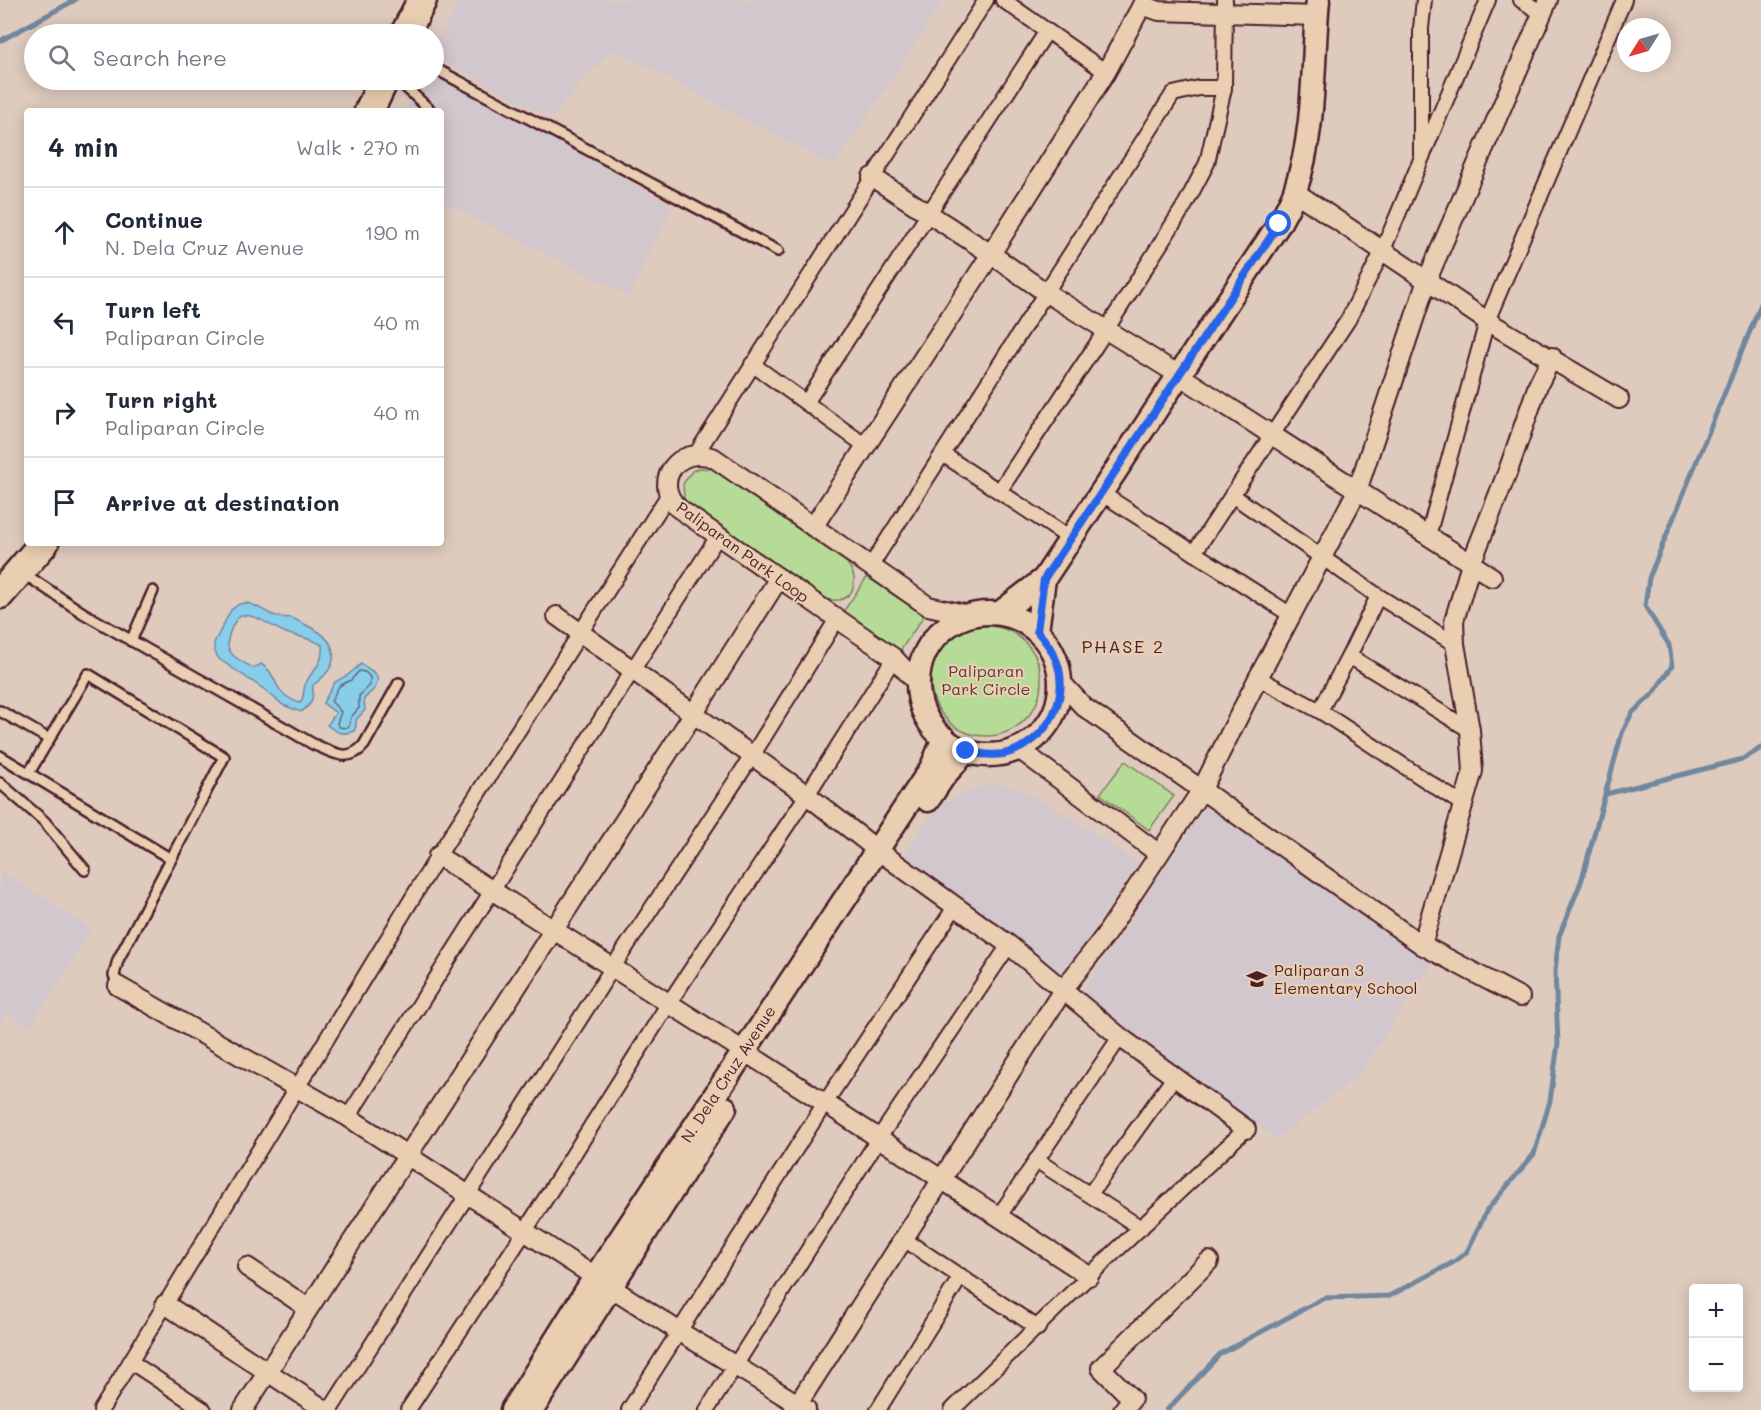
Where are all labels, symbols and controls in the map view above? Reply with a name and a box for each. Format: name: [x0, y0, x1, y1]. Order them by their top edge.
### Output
north arrow: [1617, 18, 1671, 72]
search box: [24, 24, 444, 90]
icon: search: [45, 41, 78, 74]
text: Search here: [93, 43, 227, 72]
text: 4 min: [48, 130, 118, 164]
text: Walk · 270 m: [296, 134, 420, 160]
text: Continue: [105, 205, 203, 234]
route start: [1265, 210, 1291, 236]
icon: ahead: [48, 216, 81, 249]
text: 190 m: [365, 219, 420, 245]
text: N. Dela Cruz Avenue: [105, 234, 304, 260]
text: Turn left: [105, 295, 201, 324]
icon: left: [48, 306, 81, 339]
text: 40 m: [374, 309, 420, 335]
text: Paliparan Circle: [105, 324, 265, 350]
text: Turn right: [105, 385, 217, 414]
icon: right: [48, 396, 81, 429]
text: 40 m: [374, 399, 420, 425]
text: Paliparan Circle: [105, 414, 265, 440]
icon: arrive: [48, 486, 81, 519]
text: Arrive at destination: [105, 488, 340, 517]
street label: Paliparan Park Loop: [673, 496, 814, 607]
district label: PHASE 2: [1081, 634, 1165, 658]
park label: Paliparan Park Circle: [941, 660, 1031, 699]
route end: [952, 737, 978, 763]
place label: Paliparan 3 Elementary School: [1274, 959, 1418, 998]
school or university icon: Paliparan 3 Elementary School: [1245, 967, 1269, 991]
street label: N. Dela Cruz Avenue: [675, 1001, 780, 1146]
map controls: [1689, 1284, 1743, 1392]
button: +: [1689, 1284, 1743, 1338]
button: −: [1689, 1338, 1743, 1392]

